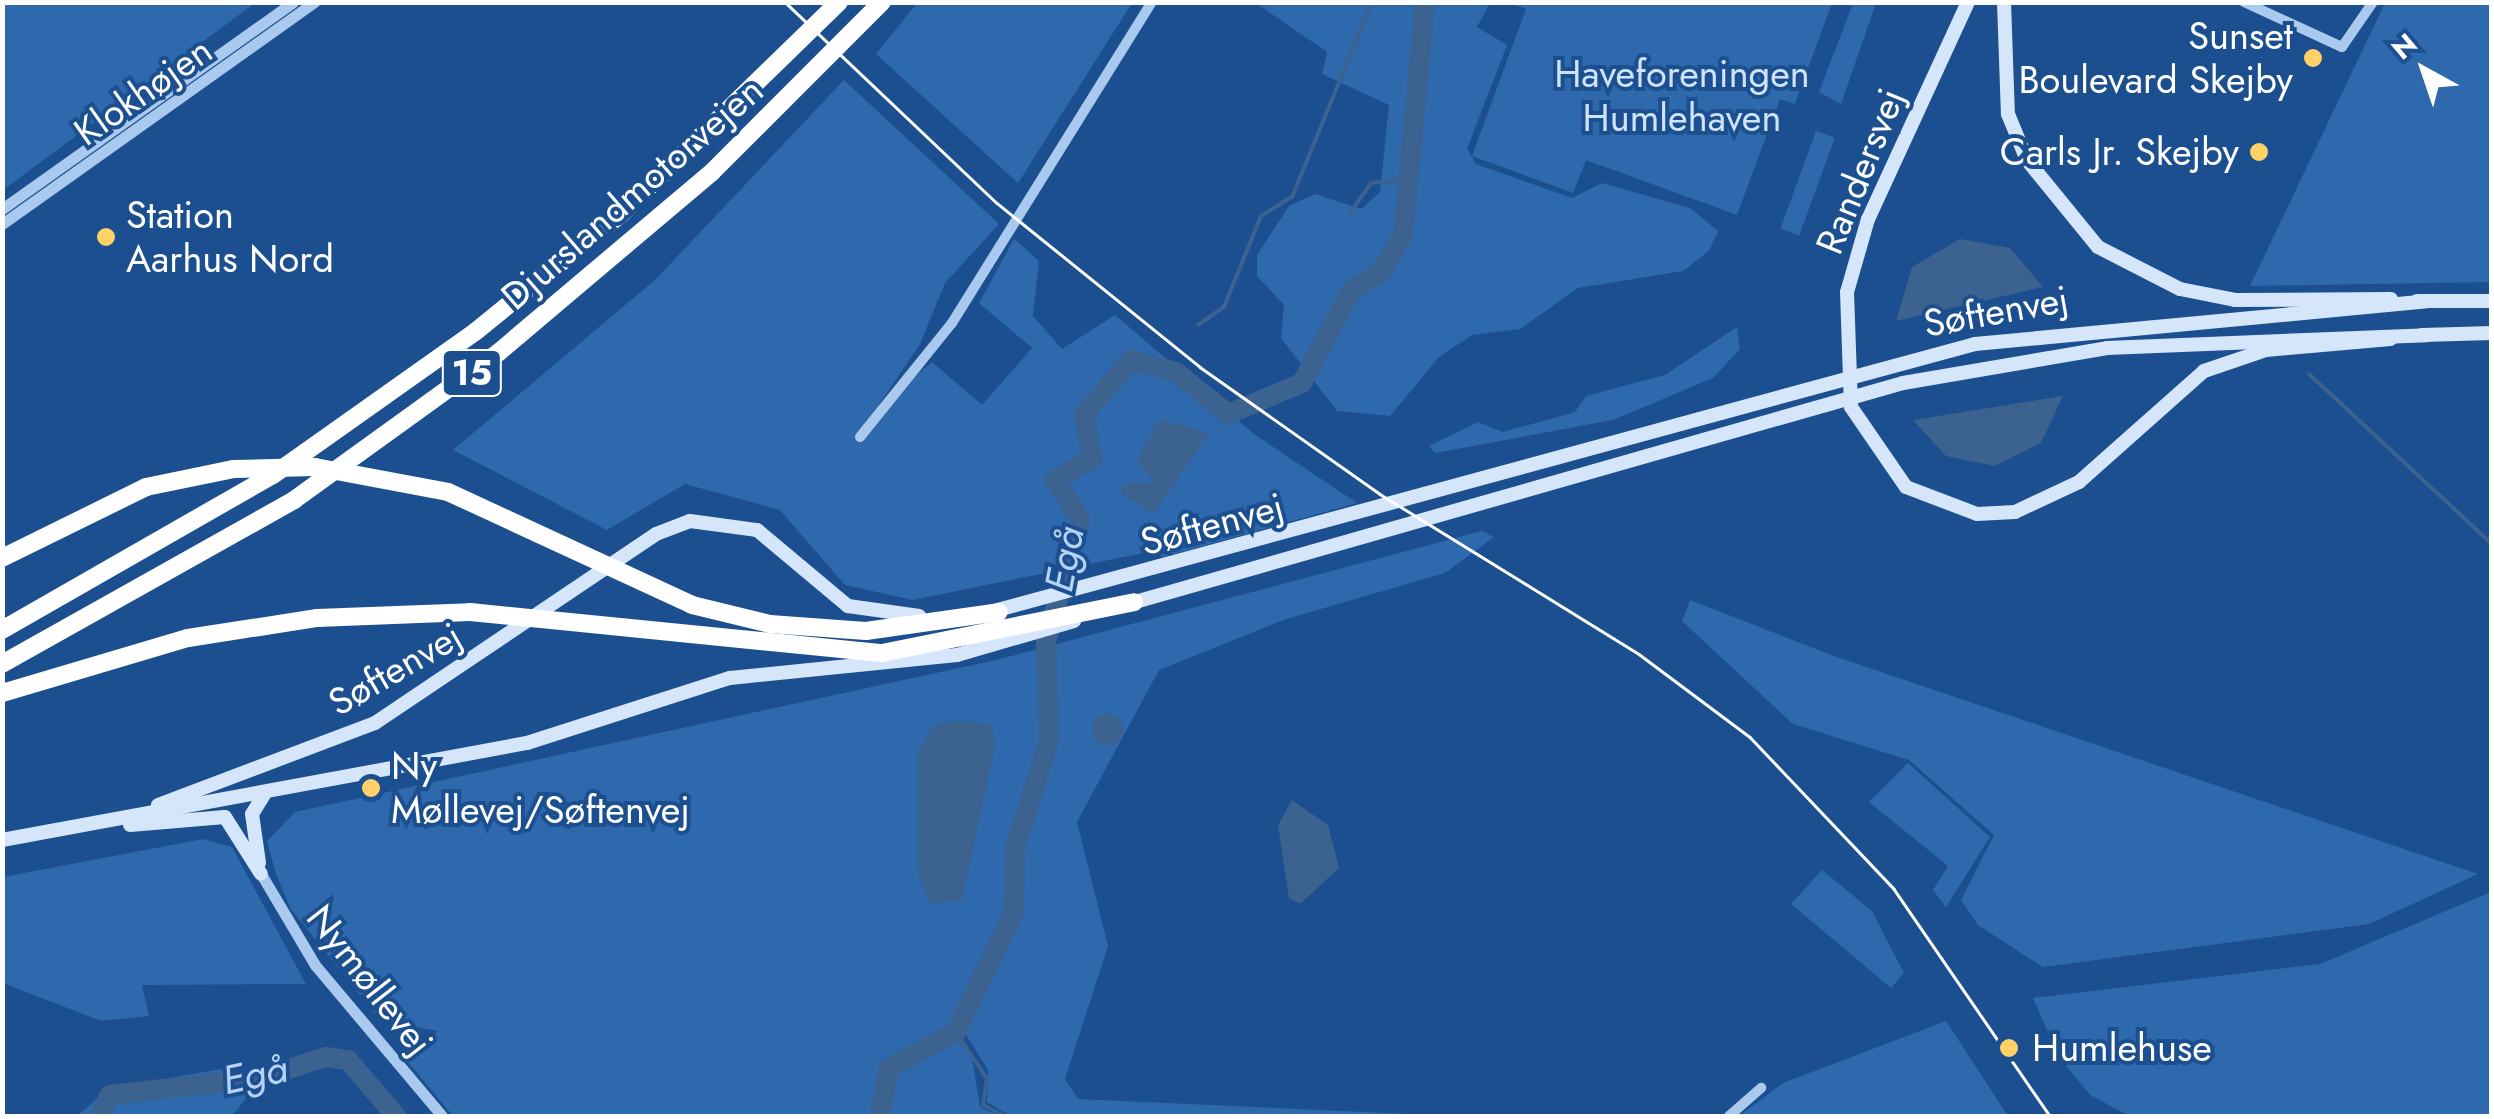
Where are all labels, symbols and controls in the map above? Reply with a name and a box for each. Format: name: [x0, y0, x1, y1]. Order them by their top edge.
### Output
place label: Sunset Boulevard Skejby: [2018, 13, 2293, 102]
north arrow: [2374, 20, 2474, 120]
text: N: [2383, 24, 2426, 69]
street label: Klokhøjen: [65, 27, 221, 155]
marker: Sunset Boulevard Skejby: [2302, 47, 2324, 69]
park label: Haveforeningen Humlehaven: [1554, 51, 1810, 140]
street label: Djurslandmotorvejen: [492, 67, 772, 319]
street label: Randersvej: [1806, 82, 1914, 260]
place label: Carls Jr. Skejby: [2000, 129, 2239, 175]
marker: Carls Jr. Skejby: [2248, 141, 2270, 163]
place label: Station Aarhus Nord: [126, 192, 334, 282]
marker: Station Aarhus Nord: [95, 226, 117, 248]
street label: Søftenvej: [1920, 276, 2072, 346]
road number: 15: [440, 343, 504, 403]
street label: Søftenvej: [1136, 483, 1288, 565]
water label: Egå: [1034, 522, 1094, 596]
street label: Søftenvej: [320, 613, 470, 725]
place label: Ny Møllevej/Søftenvej: [391, 743, 690, 832]
marker: Ny Møllevej/Søftenvej: [360, 777, 382, 799]
street label: Nymøllevej: [297, 896, 443, 1064]
place label: Humlehuse: [2032, 1025, 2212, 1071]
marker: Humlehuse: [1996, 1035, 2022, 1061]
water label: Egå: [218, 1044, 292, 1104]

